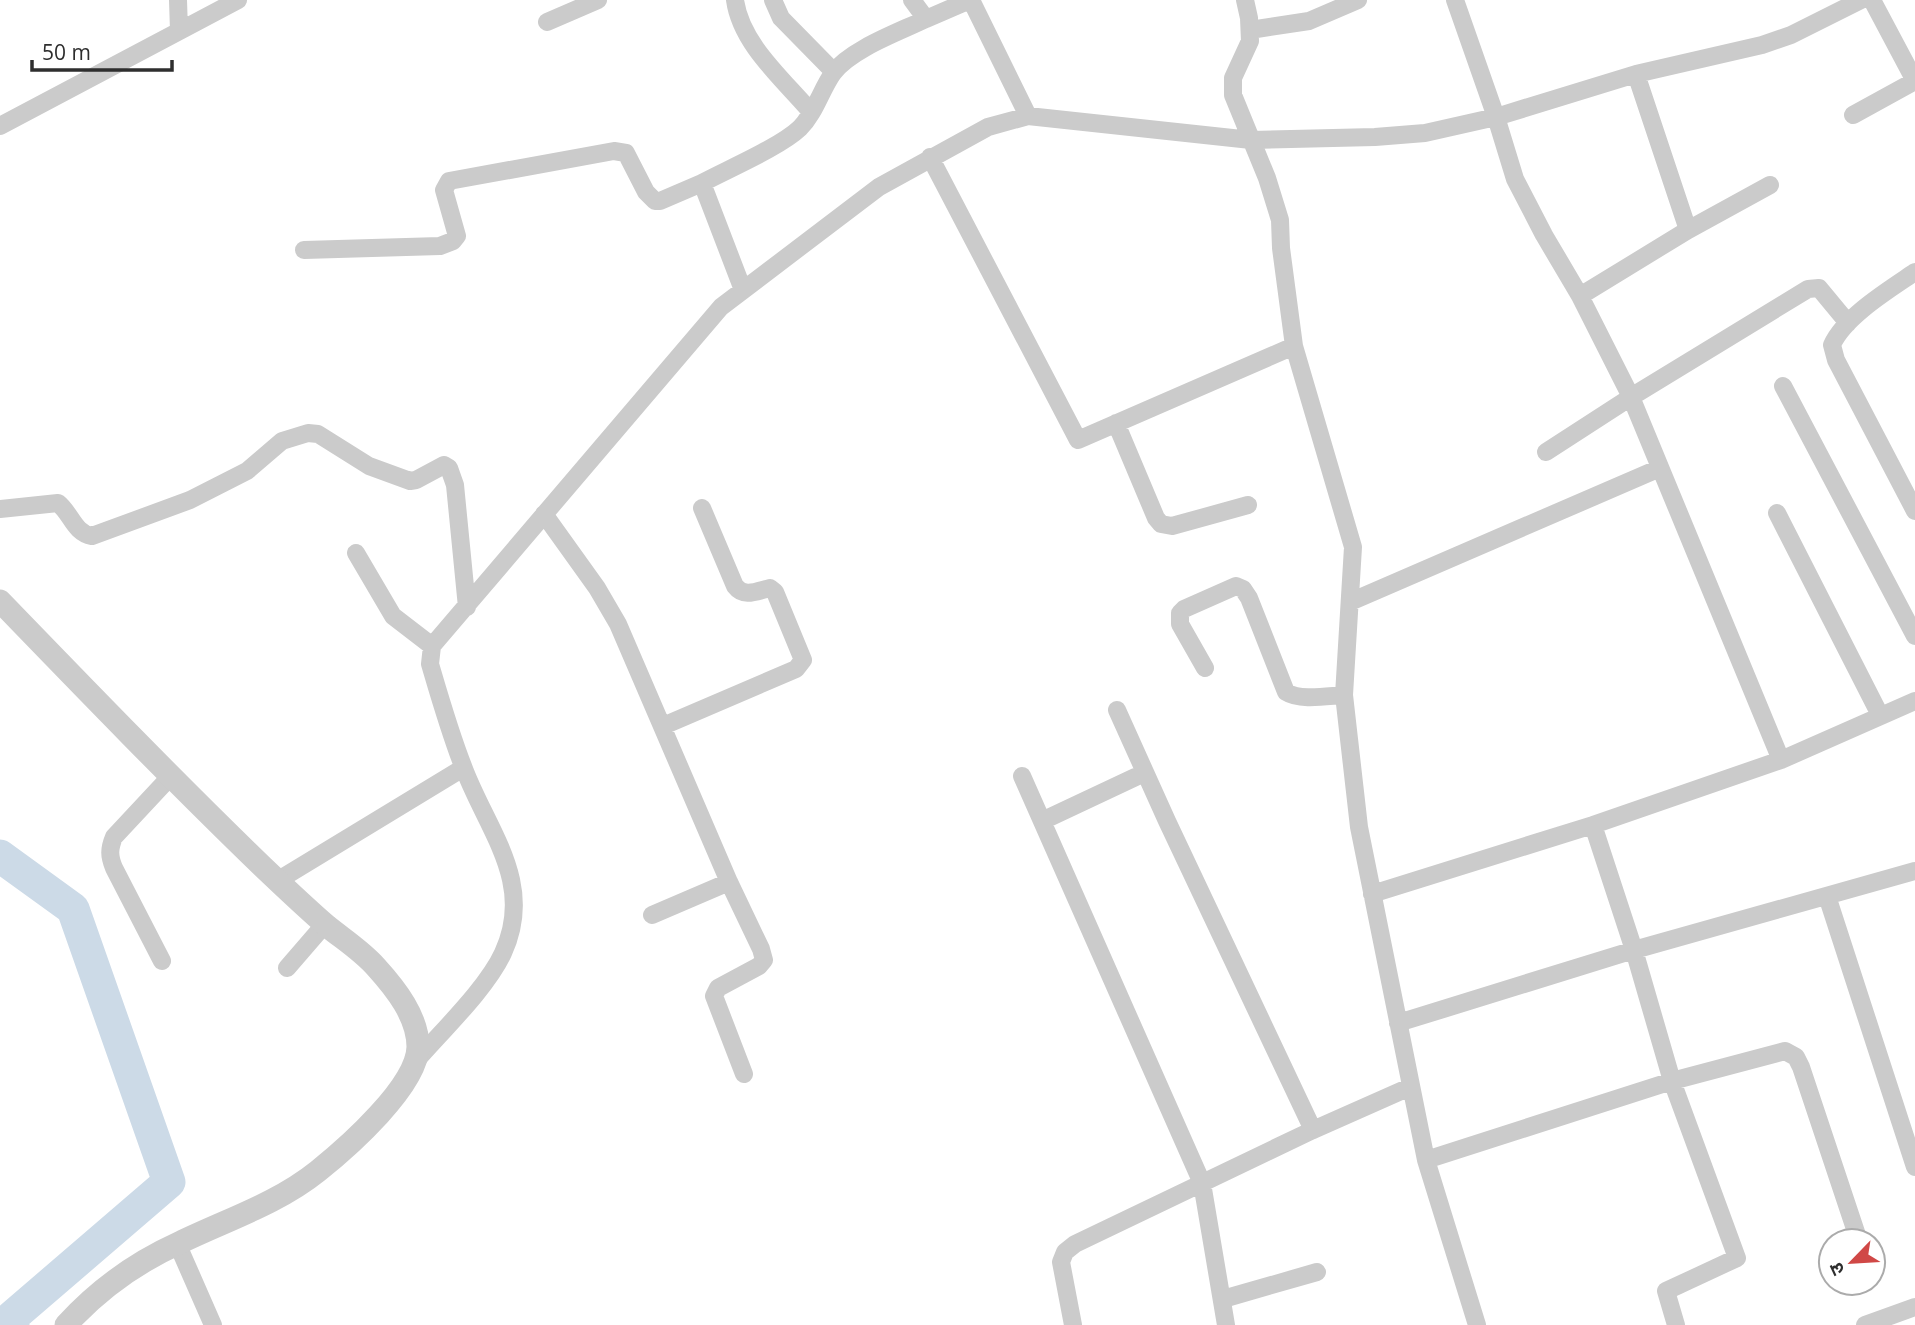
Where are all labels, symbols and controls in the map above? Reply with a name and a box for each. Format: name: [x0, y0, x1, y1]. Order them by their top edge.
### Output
scale bar: [32, 28, 172, 72]
text: 50 m: [42, 38, 91, 66]
north arrow: [1817, 1227, 1887, 1297]
text: उ: [1822, 1258, 1851, 1280]

